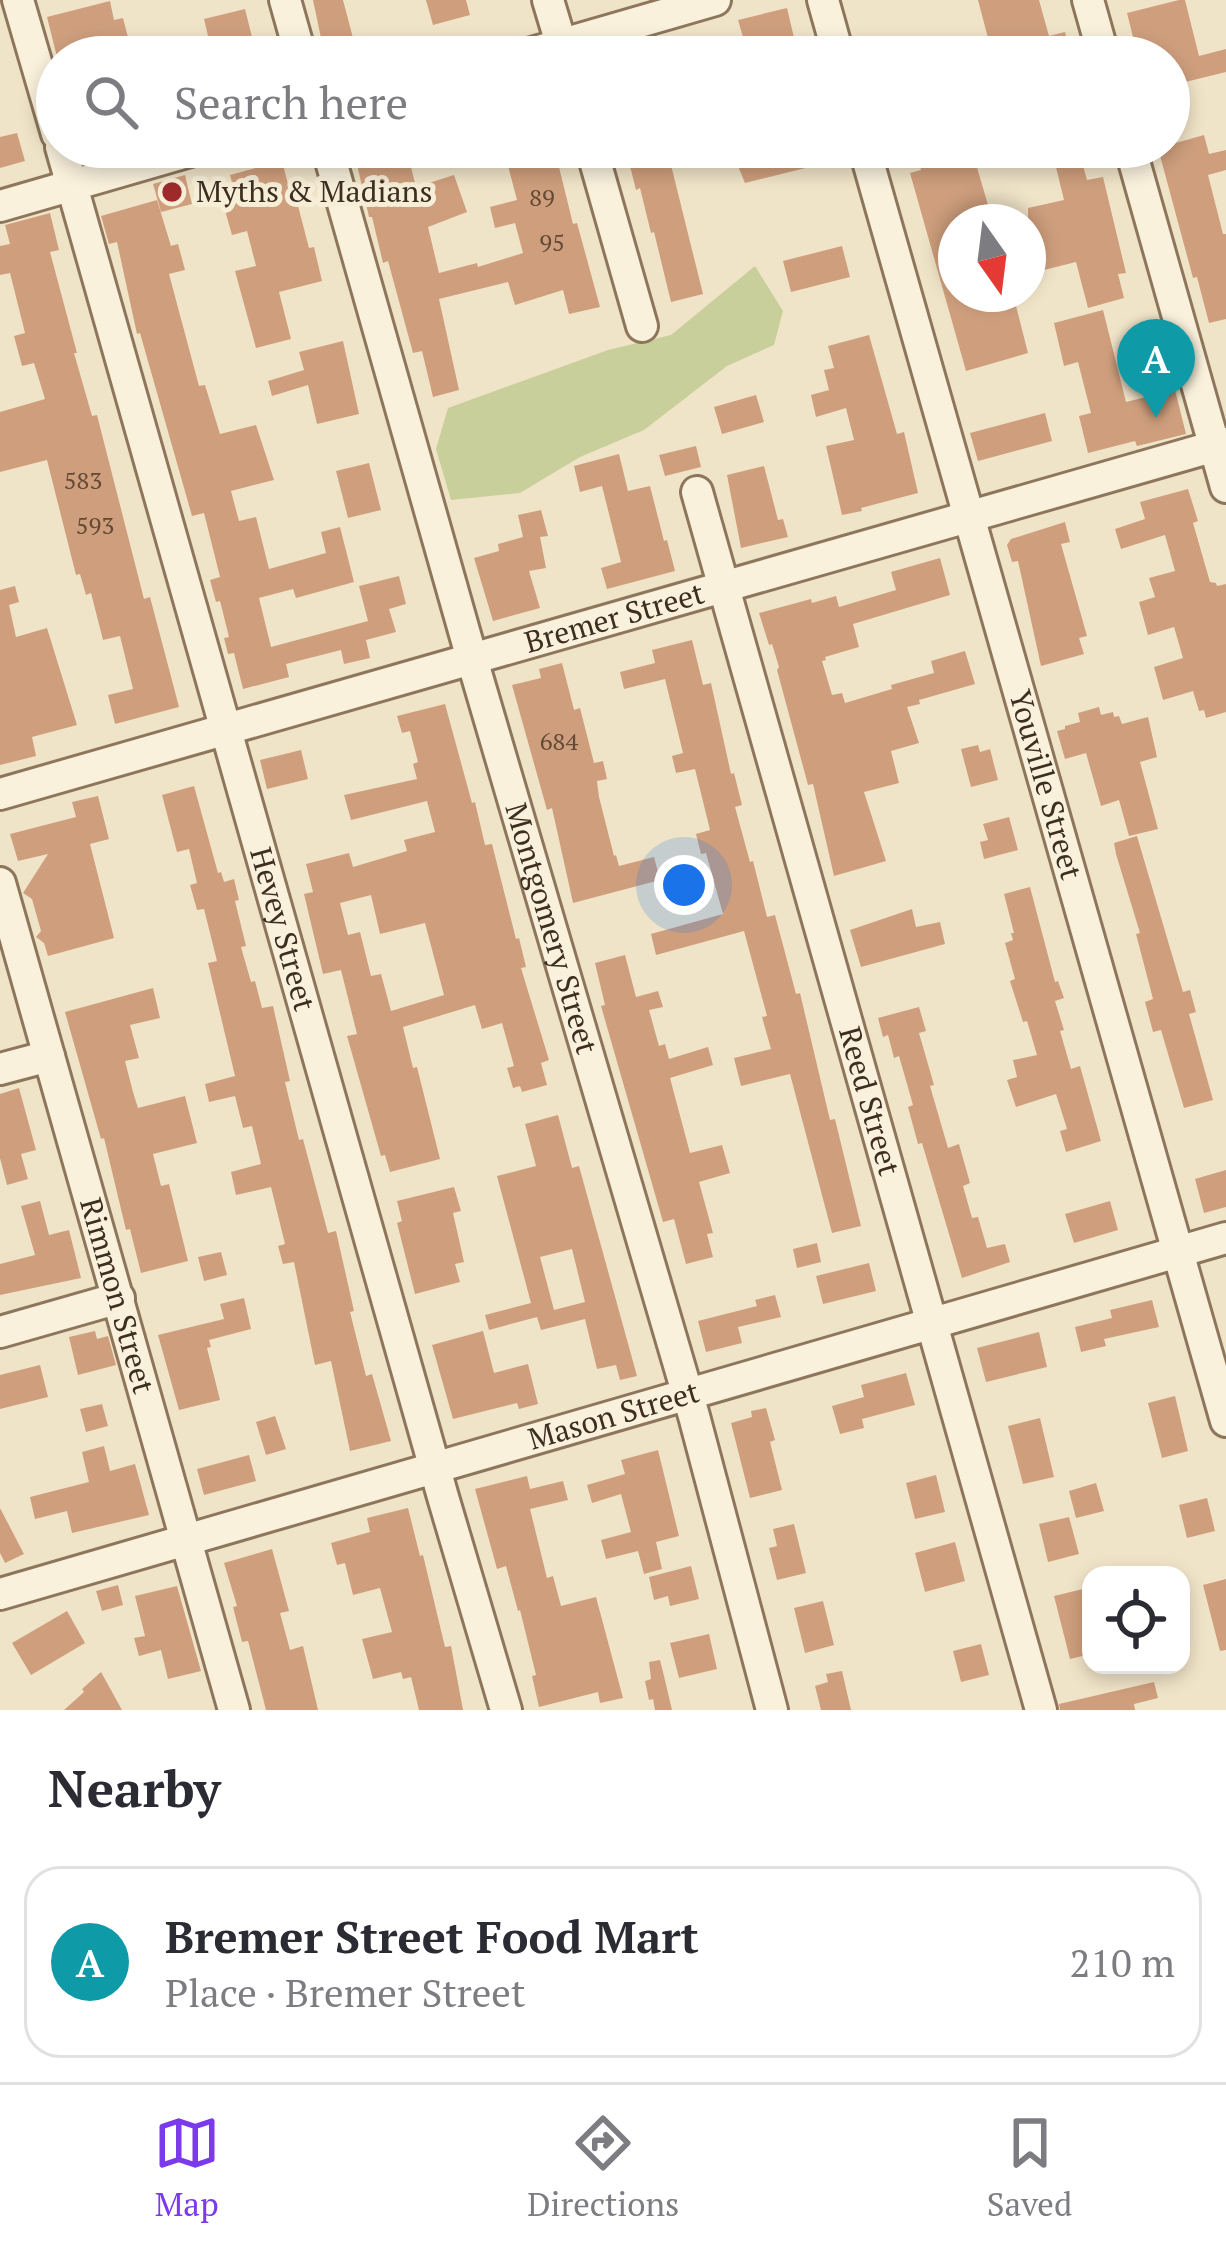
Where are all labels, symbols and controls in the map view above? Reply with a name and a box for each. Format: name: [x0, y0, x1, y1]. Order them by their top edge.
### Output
search box: [36, 36, 1190, 168]
icon: search: [78, 69, 144, 135]
text: Search here: [174, 72, 408, 132]
place label: Myths & Madians: [196, 171, 432, 211]
marker: Myths & Madians: [159, 179, 185, 205]
house number: 89: [529, 181, 555, 213]
north arrow: [938, 204, 1046, 312]
house number: 95: [539, 226, 565, 258]
pin: A: [1117, 319, 1195, 418]
house number: 583: [64, 464, 102, 496]
house number: 593: [76, 509, 114, 541]
street label: Bremer Street: [520, 572, 708, 662]
street label: Youville Street: [1000, 685, 1092, 884]
house number: 684: [540, 725, 578, 757]
street label: Montgomery Street: [496, 798, 608, 1058]
street label: Hevey Street: [241, 843, 325, 1015]
your location: [654, 855, 714, 915]
street label: Reed Street: [830, 1022, 910, 1180]
street label: Rimmon Street: [71, 1193, 164, 1398]
street label: Mason Street: [523, 1371, 703, 1459]
map controls: [1082, 1566, 1190, 1674]
button: locate: [1082, 1566, 1190, 1674]
text: Nearby: [48, 1754, 221, 1822]
text: Bremer Street Food Mart: [165, 1906, 699, 1966]
text: A: [76, 1936, 104, 1988]
text: 210 m: [1070, 1936, 1175, 1988]
text: Place · Bremer Street: [165, 1966, 525, 2018]
tab: Map: [154, 2110, 220, 2225]
tab: Directions: [527, 2110, 679, 2225]
tab: Saved: [987, 2110, 1072, 2225]

